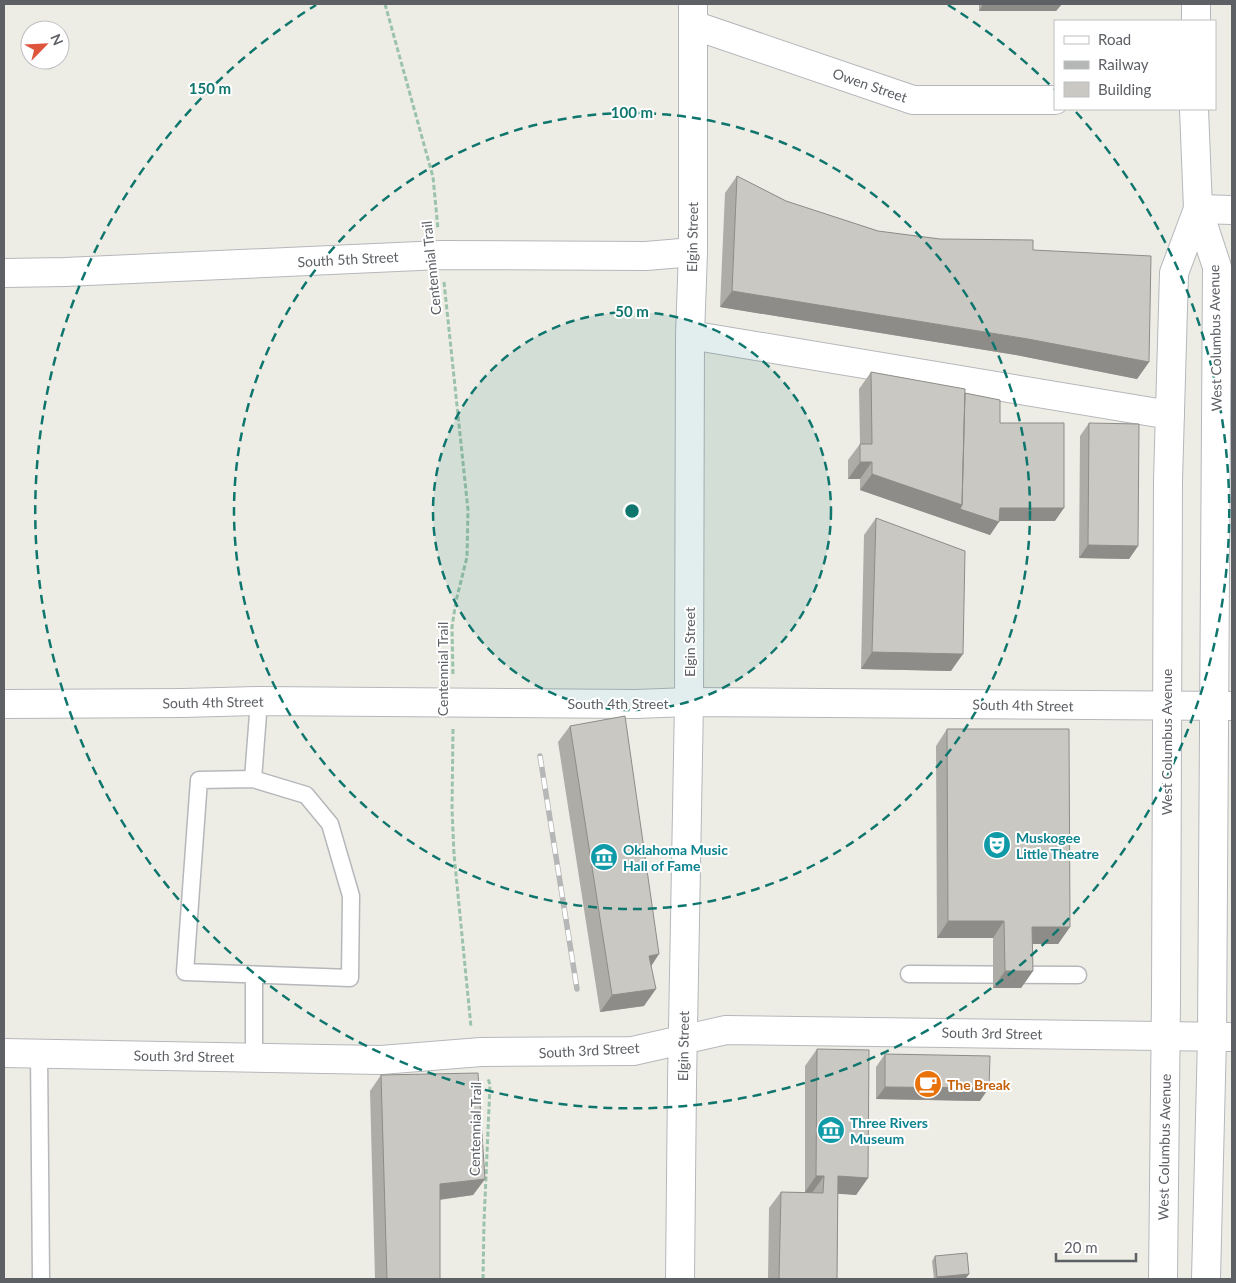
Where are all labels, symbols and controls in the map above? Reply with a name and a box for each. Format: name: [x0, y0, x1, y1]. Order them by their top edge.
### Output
north arrow: [20, 20, 70, 70]
legend: [1054, 20, 1216, 110]
text: Road: [1098, 30, 1131, 48]
text: N: [47, 31, 67, 48]
text: Railway: [1098, 55, 1149, 73]
street label: Owen Street: [830, 64, 910, 106]
text: 150 m: [189, 79, 231, 97]
text: Building: [1098, 80, 1151, 98]
text: 100 m: [611, 103, 653, 121]
street label: Elgin Street: [683, 202, 701, 272]
street label: Centennial Trail: [418, 220, 444, 316]
street label: South 5th Street: [297, 248, 399, 270]
street label: West Columbus Avenue: [1205, 265, 1225, 411]
text: 50 m: [615, 302, 649, 320]
centre of rings: [623, 502, 641, 520]
street label: Elgin Street: [681, 607, 698, 677]
street label: Centennial Trail: [434, 622, 451, 716]
street label: West Columbus Avenue: [1158, 669, 1175, 815]
street label: South 4th Street: [162, 693, 264, 711]
street label: South 4th Street: [567, 695, 669, 712]
street label: South 4th Street: [972, 696, 1074, 714]
place label: Muskogee Little Theatre: [1016, 829, 1099, 862]
theatre icon: Muskogee Little Theatre: [982, 830, 1012, 860]
place label: Oklahoma Music Hall of Fame: [623, 841, 728, 874]
museum icon: Oklahoma Music Hall of Fame: [589, 842, 619, 872]
street label: Elgin Street: [674, 1011, 692, 1081]
street label: South 3rd Street: [941, 1024, 1043, 1042]
street label: South 3rd Street: [538, 1039, 640, 1061]
street label: South 3rd Street: [133, 1047, 235, 1065]
cafe icon: The Break: [913, 1069, 943, 1099]
street label: West Columbus Avenue: [1154, 1074, 1174, 1220]
place label: The Break: [947, 1076, 1011, 1093]
street label: Centennial Trail: [466, 1082, 484, 1176]
place label: Three Rivers Museum: [850, 1114, 928, 1147]
museum icon: Three Rivers Museum: [816, 1115, 846, 1145]
scale bar: [1056, 1230, 1136, 1262]
text: 20 m: [1064, 1238, 1098, 1256]

